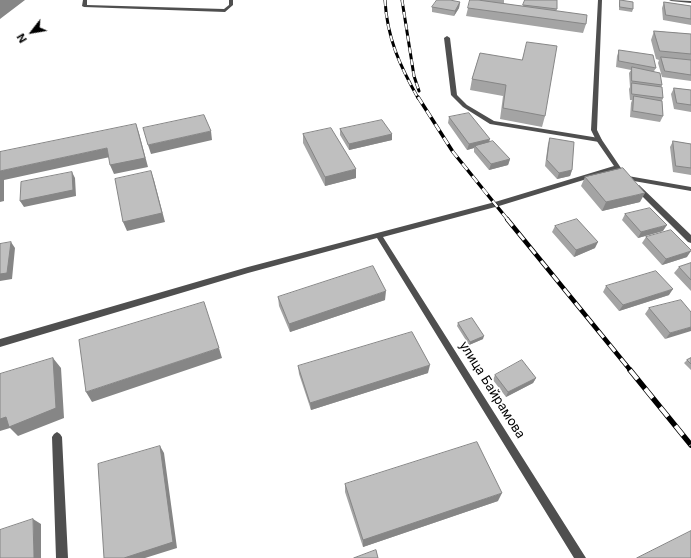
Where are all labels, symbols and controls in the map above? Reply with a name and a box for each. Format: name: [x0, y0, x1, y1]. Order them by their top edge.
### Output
north arrow: [12, 12, 52, 52]
text: N: [14, 31, 30, 45]
street label: улица Байрамова: [456, 338, 528, 442]

